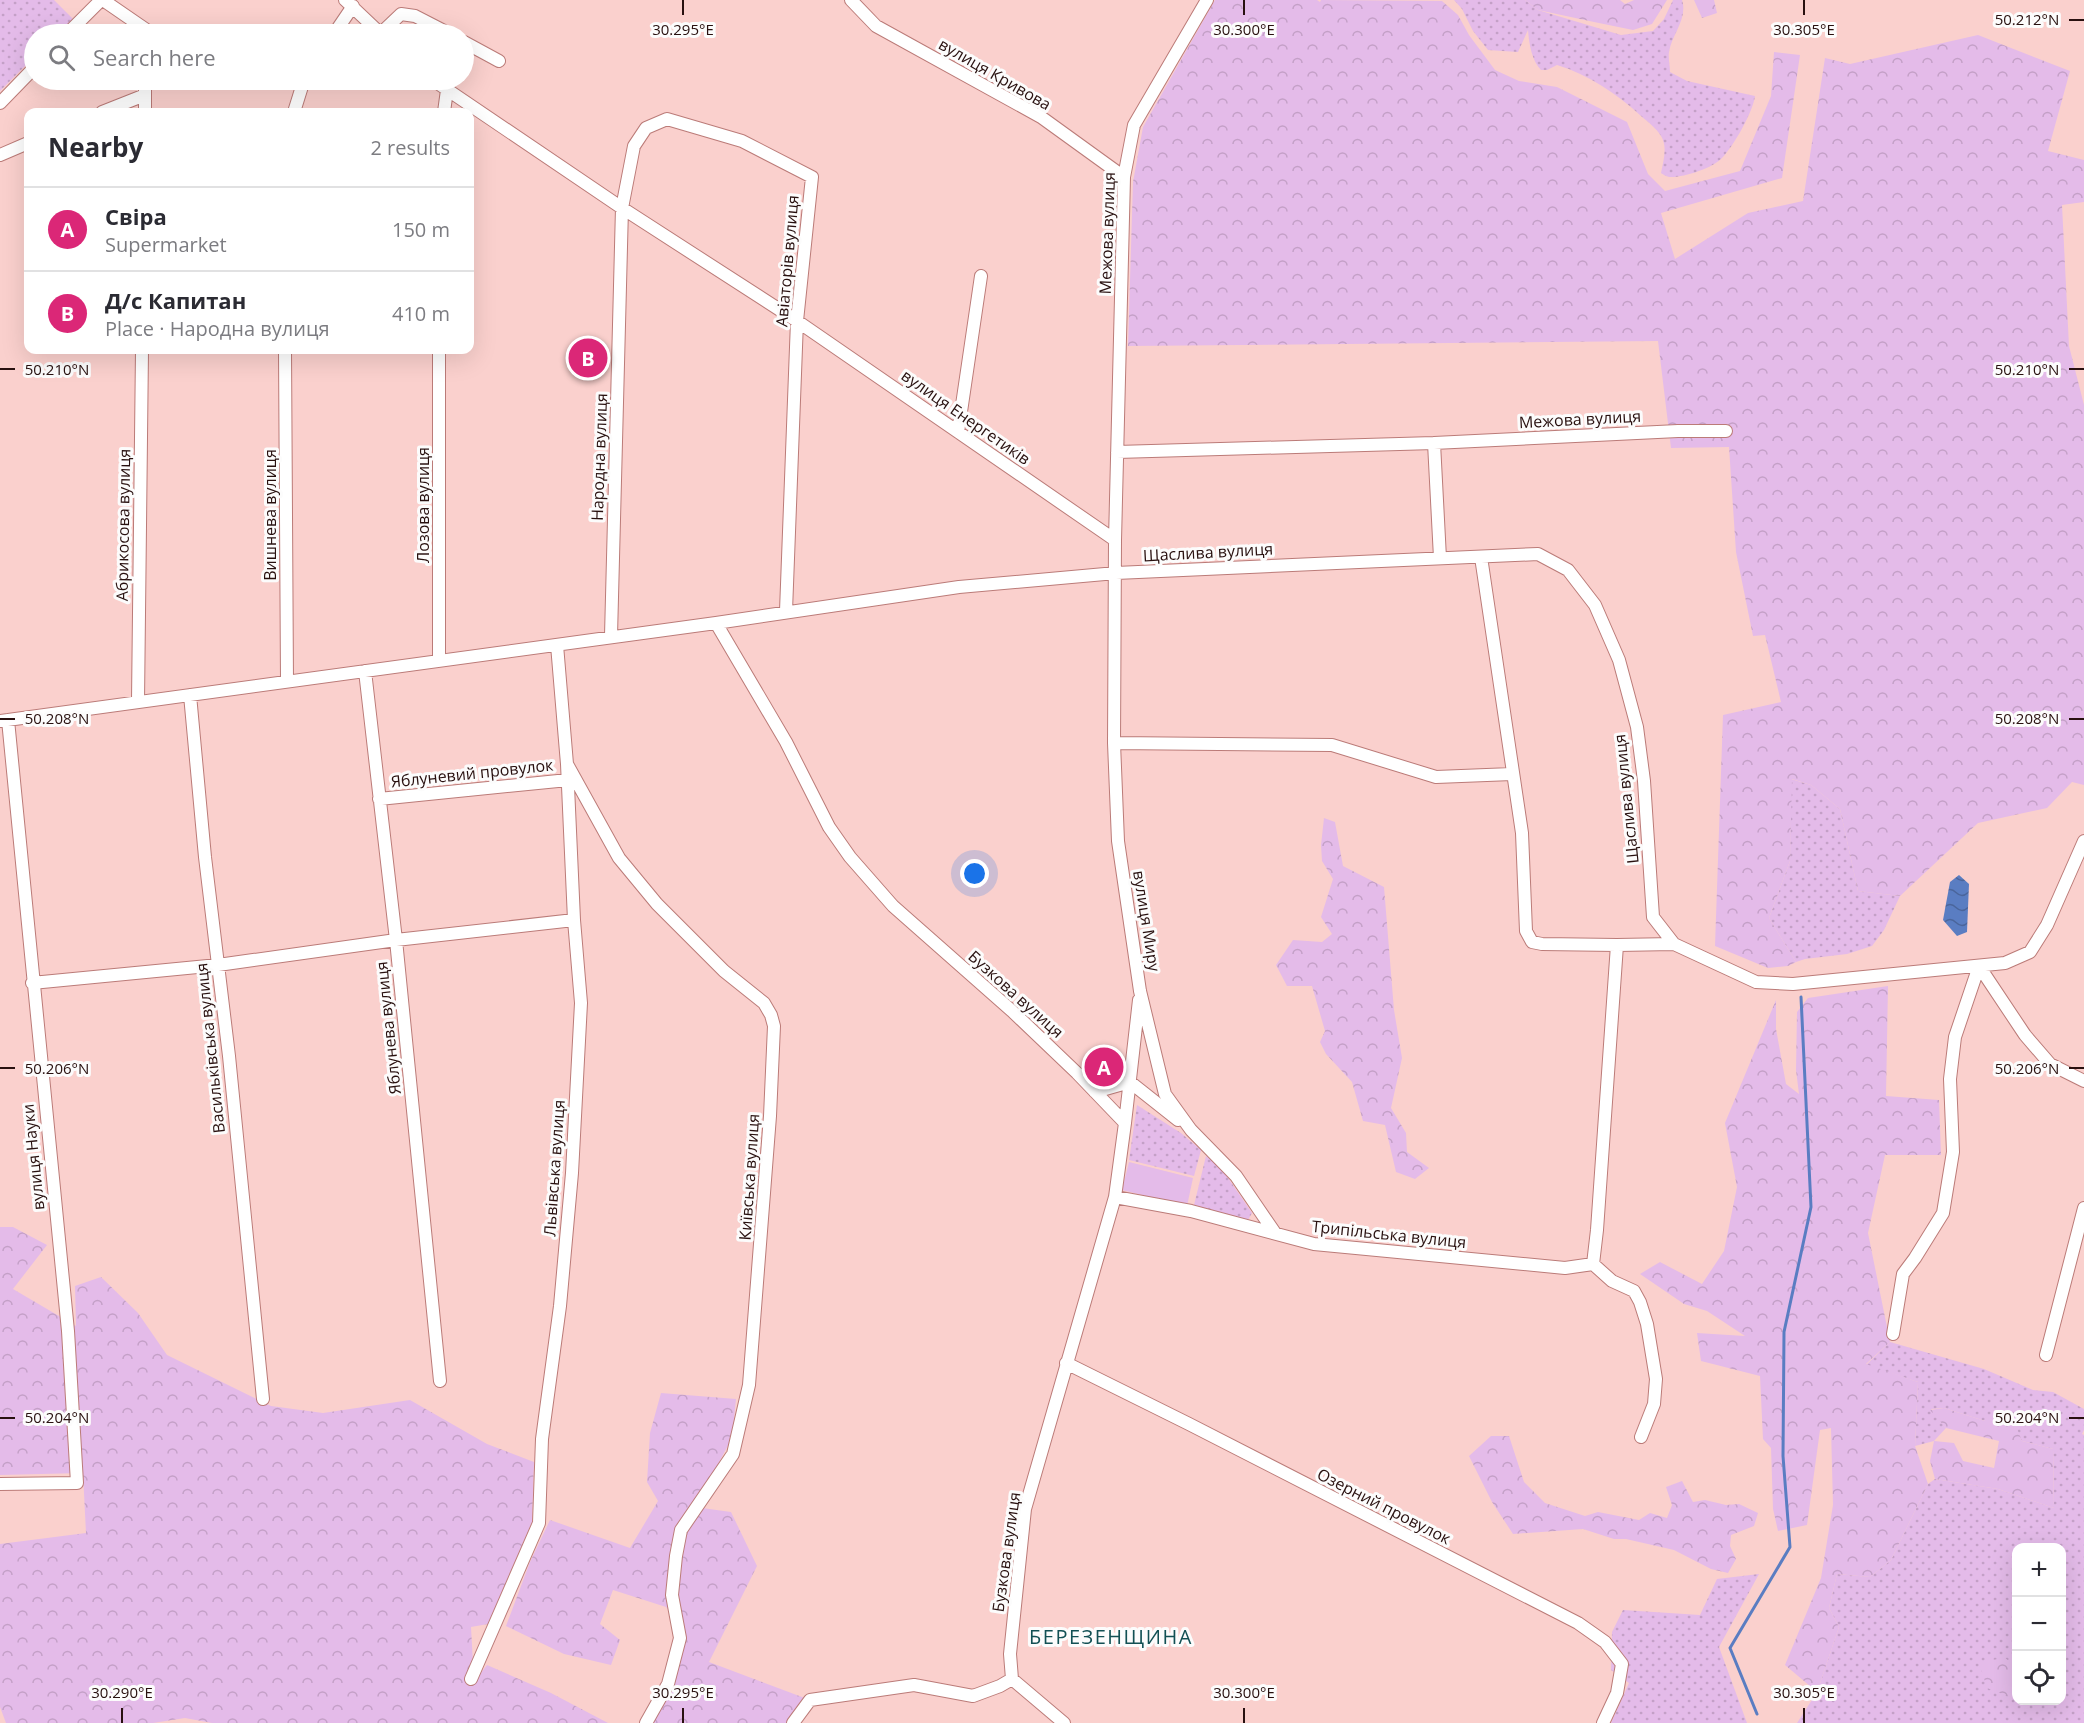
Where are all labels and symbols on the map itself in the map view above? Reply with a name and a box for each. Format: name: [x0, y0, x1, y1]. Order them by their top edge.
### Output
text: 50.212°N: [1995, 9, 2059, 29]
text: 30.295°E: [652, 19, 714, 39]
text: 30.300°E: [1213, 19, 1275, 39]
text: 30.305°E: [1773, 19, 1835, 39]
street label: вулиця Кривова: [935, 33, 1055, 115]
street label: Межова вулиця: [1094, 171, 1120, 295]
street label: Авіаторів вулиця: [770, 194, 804, 328]
pin: B: [568, 336, 608, 380]
text: 50.210°N: [25, 359, 89, 379]
text: 50.210°N: [1995, 359, 2059, 379]
street label: вулиця Енергетиків: [897, 364, 1035, 470]
street label: Народна вулиця: [586, 393, 612, 521]
street label: Межова вулиця: [1518, 405, 1642, 433]
street label: Лозова вулиця: [412, 447, 434, 563]
street label: Абрикосова вулиця: [111, 449, 135, 601]
street label: Вишнева вулиця: [259, 449, 281, 581]
street label: Щаслива вулиця: [1142, 538, 1274, 566]
text: 50.208°N: [25, 708, 89, 728]
text: 50.208°N: [1995, 708, 2059, 728]
street label: Щаслива вулиця: [1608, 733, 1644, 865]
street label: Яблуневий провулок: [390, 753, 555, 792]
your location: [960, 859, 989, 888]
street label: вулиця Миру: [1128, 869, 1166, 974]
street label: Бузкова вулиця: [964, 945, 1068, 1043]
street label: Яблунева вулиця: [370, 960, 406, 1096]
street label: Васильківська вулиця: [190, 962, 230, 1134]
pin: A: [1084, 1044, 1124, 1090]
text: 50.206°N: [25, 1058, 89, 1078]
text: 50.206°N: [1995, 1058, 2059, 1078]
street label: Львівська вулиця: [538, 1099, 570, 1237]
street label: вулиця Науки: [16, 1103, 50, 1211]
street label: Київська вулиця: [734, 1113, 764, 1241]
street label: Трипільська вулиця: [1311, 1215, 1467, 1253]
text: 50.204°N: [25, 1407, 89, 1427]
text: 50.204°N: [1995, 1407, 2059, 1427]
street label: Озерний провулок: [1313, 1463, 1455, 1550]
street label: Бузкова вулиця: [987, 1491, 1025, 1613]
district label: БЕРЕЗЕНЩИНА: [1029, 1623, 1193, 1650]
text: 30.290°E: [91, 1682, 153, 1702]
text: 30.295°E: [652, 1682, 714, 1702]
text: 30.300°E: [1213, 1682, 1275, 1702]
text: 30.305°E: [1773, 1682, 1835, 1702]

